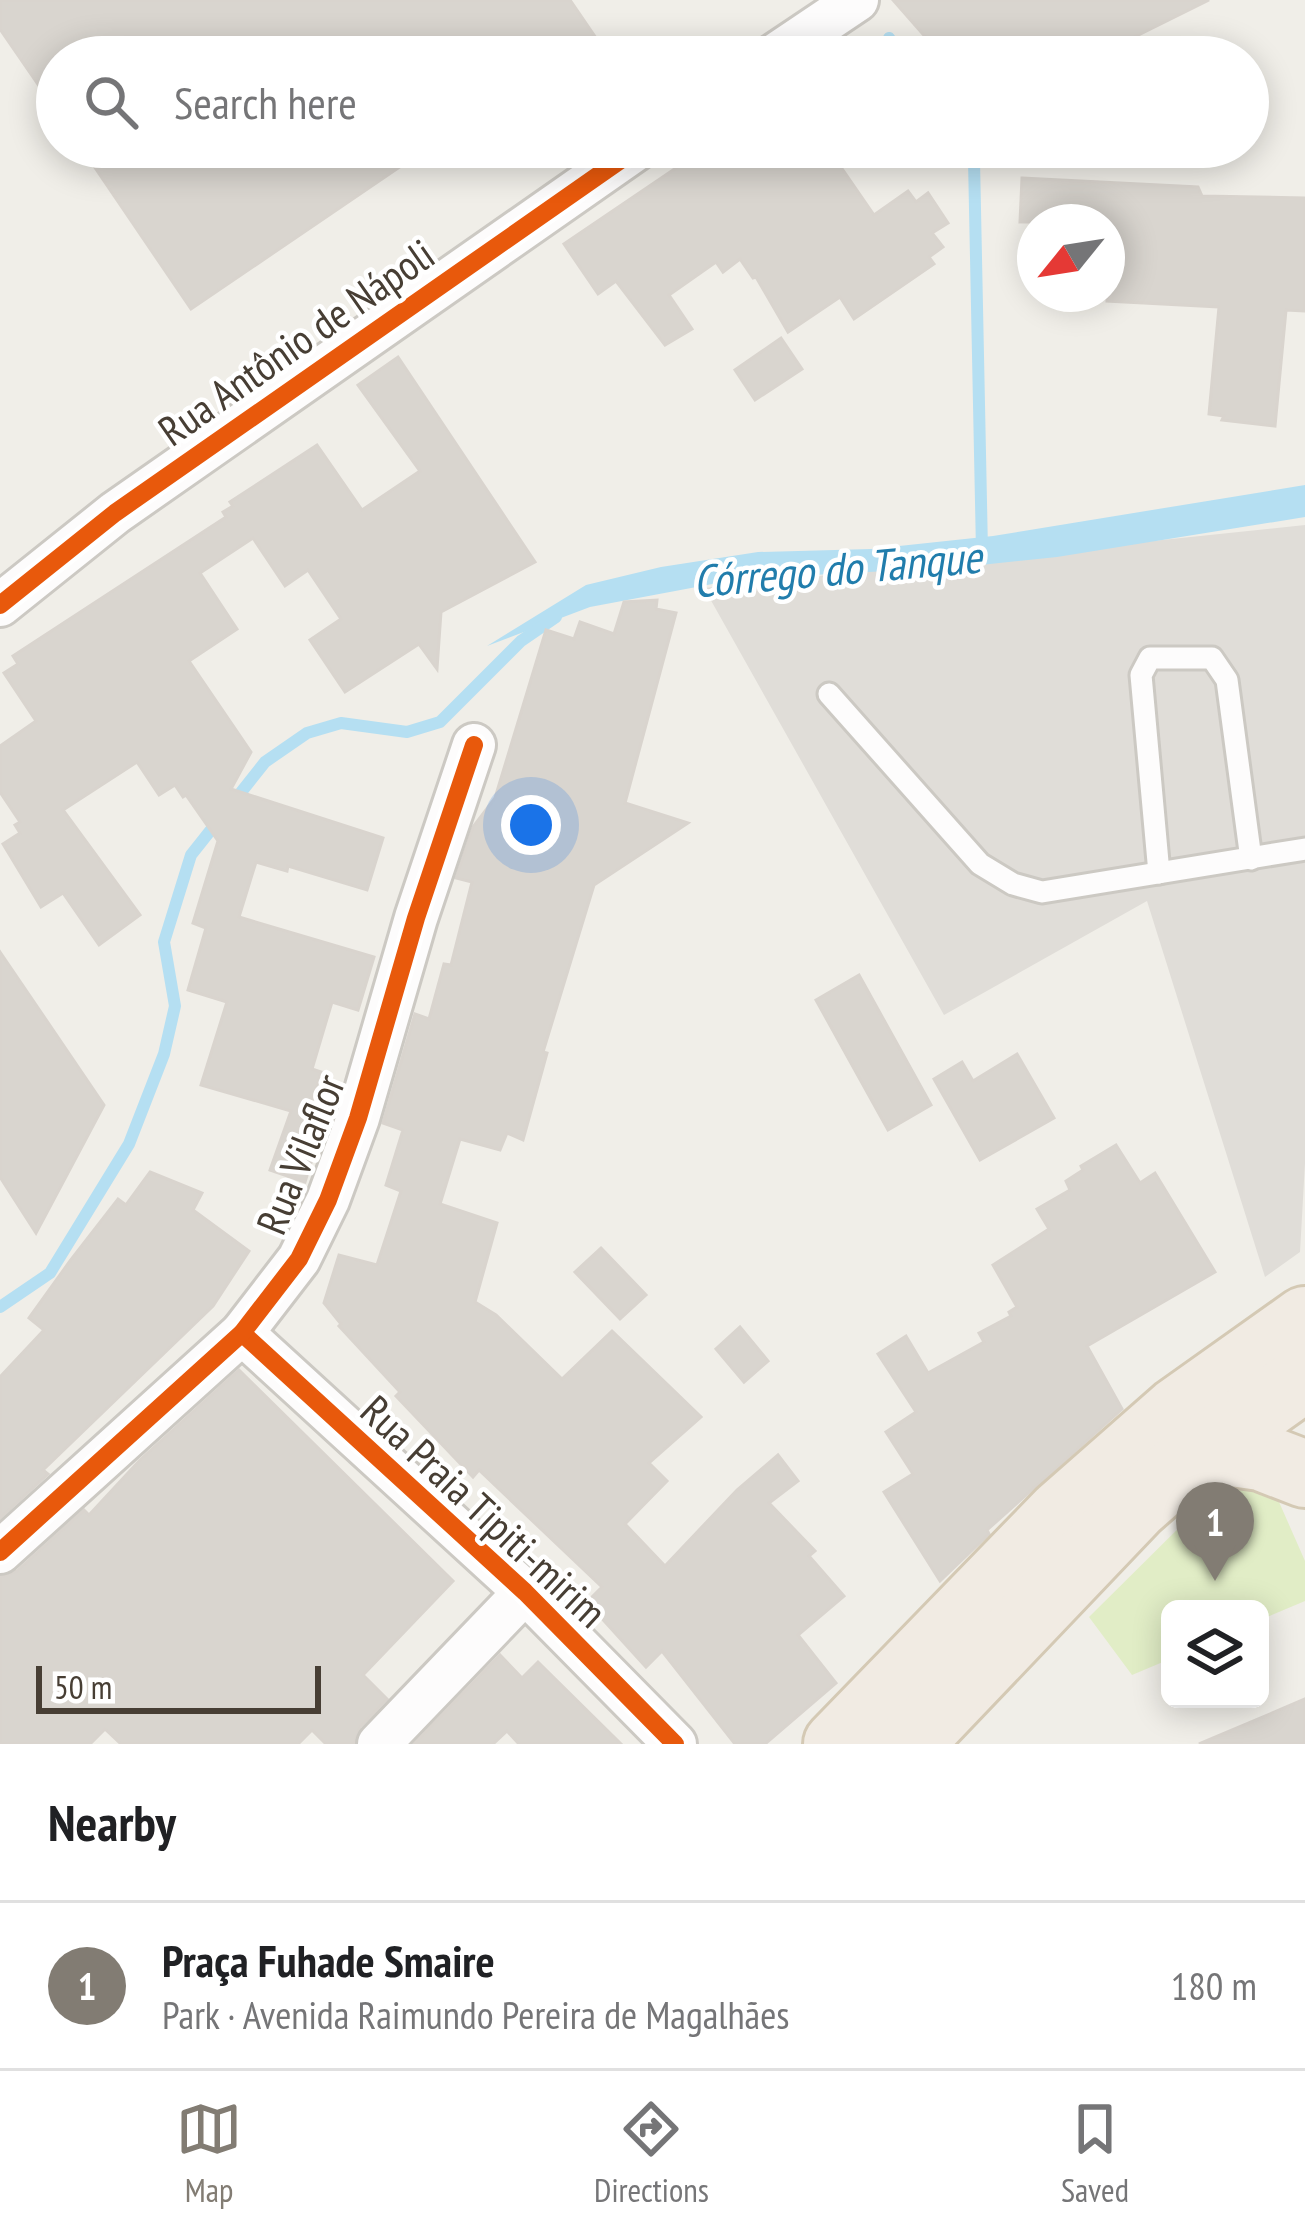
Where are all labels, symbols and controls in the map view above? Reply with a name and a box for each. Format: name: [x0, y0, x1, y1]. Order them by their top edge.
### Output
search box: [36, 36, 1269, 168]
icon: search: [78, 69, 144, 135]
text: Search here: [174, 73, 357, 131]
north arrow: [1017, 204, 1125, 312]
street label: Rua Antônio de Nápoli: [147, 226, 445, 458]
water label: Córrego do Tanque: [691, 526, 986, 609]
your location: [501, 795, 561, 855]
street label: Rua Vilaflor: [243, 1066, 357, 1242]
street label: Rua Praia Tipiti-mirim: [350, 1383, 618, 1639]
pin: 1: [1176, 1482, 1254, 1581]
map controls: [1161, 1600, 1269, 1708]
button: layers: [1161, 1600, 1269, 1708]
scale bar: [36, 1660, 321, 1713]
text: 50 m: [54, 1665, 112, 1708]
text: Nearby: [48, 1789, 176, 1855]
text: Praça Fuhade Smaire: [162, 1931, 495, 1989]
text: 1: [78, 1960, 96, 2011]
text: 180 m: [1171, 1960, 1257, 2011]
text: Park · Avenida Raimundo Pereira de Magalhães: [162, 1989, 790, 2040]
tab: Map: [176, 2096, 242, 2211]
tab: Directions: [594, 2096, 709, 2211]
tab: Saved: [1061, 2096, 1129, 2211]

